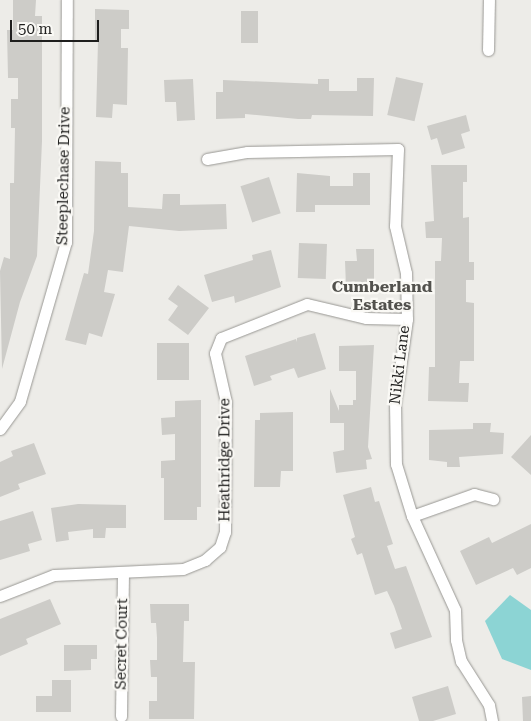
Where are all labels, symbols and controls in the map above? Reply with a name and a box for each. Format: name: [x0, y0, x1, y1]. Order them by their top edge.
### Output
scale bar: [12, 10, 101, 42]
text: 50 m: [18, 20, 52, 38]
street label: Steeplechase Drive: [54, 107, 74, 245]
district label: Cumberland Estates: [332, 277, 432, 315]
street label: Nikki Lane: [386, 324, 414, 406]
street label: Heathridge Drive: [216, 398, 234, 522]
street label: Secret Court: [112, 598, 132, 690]

